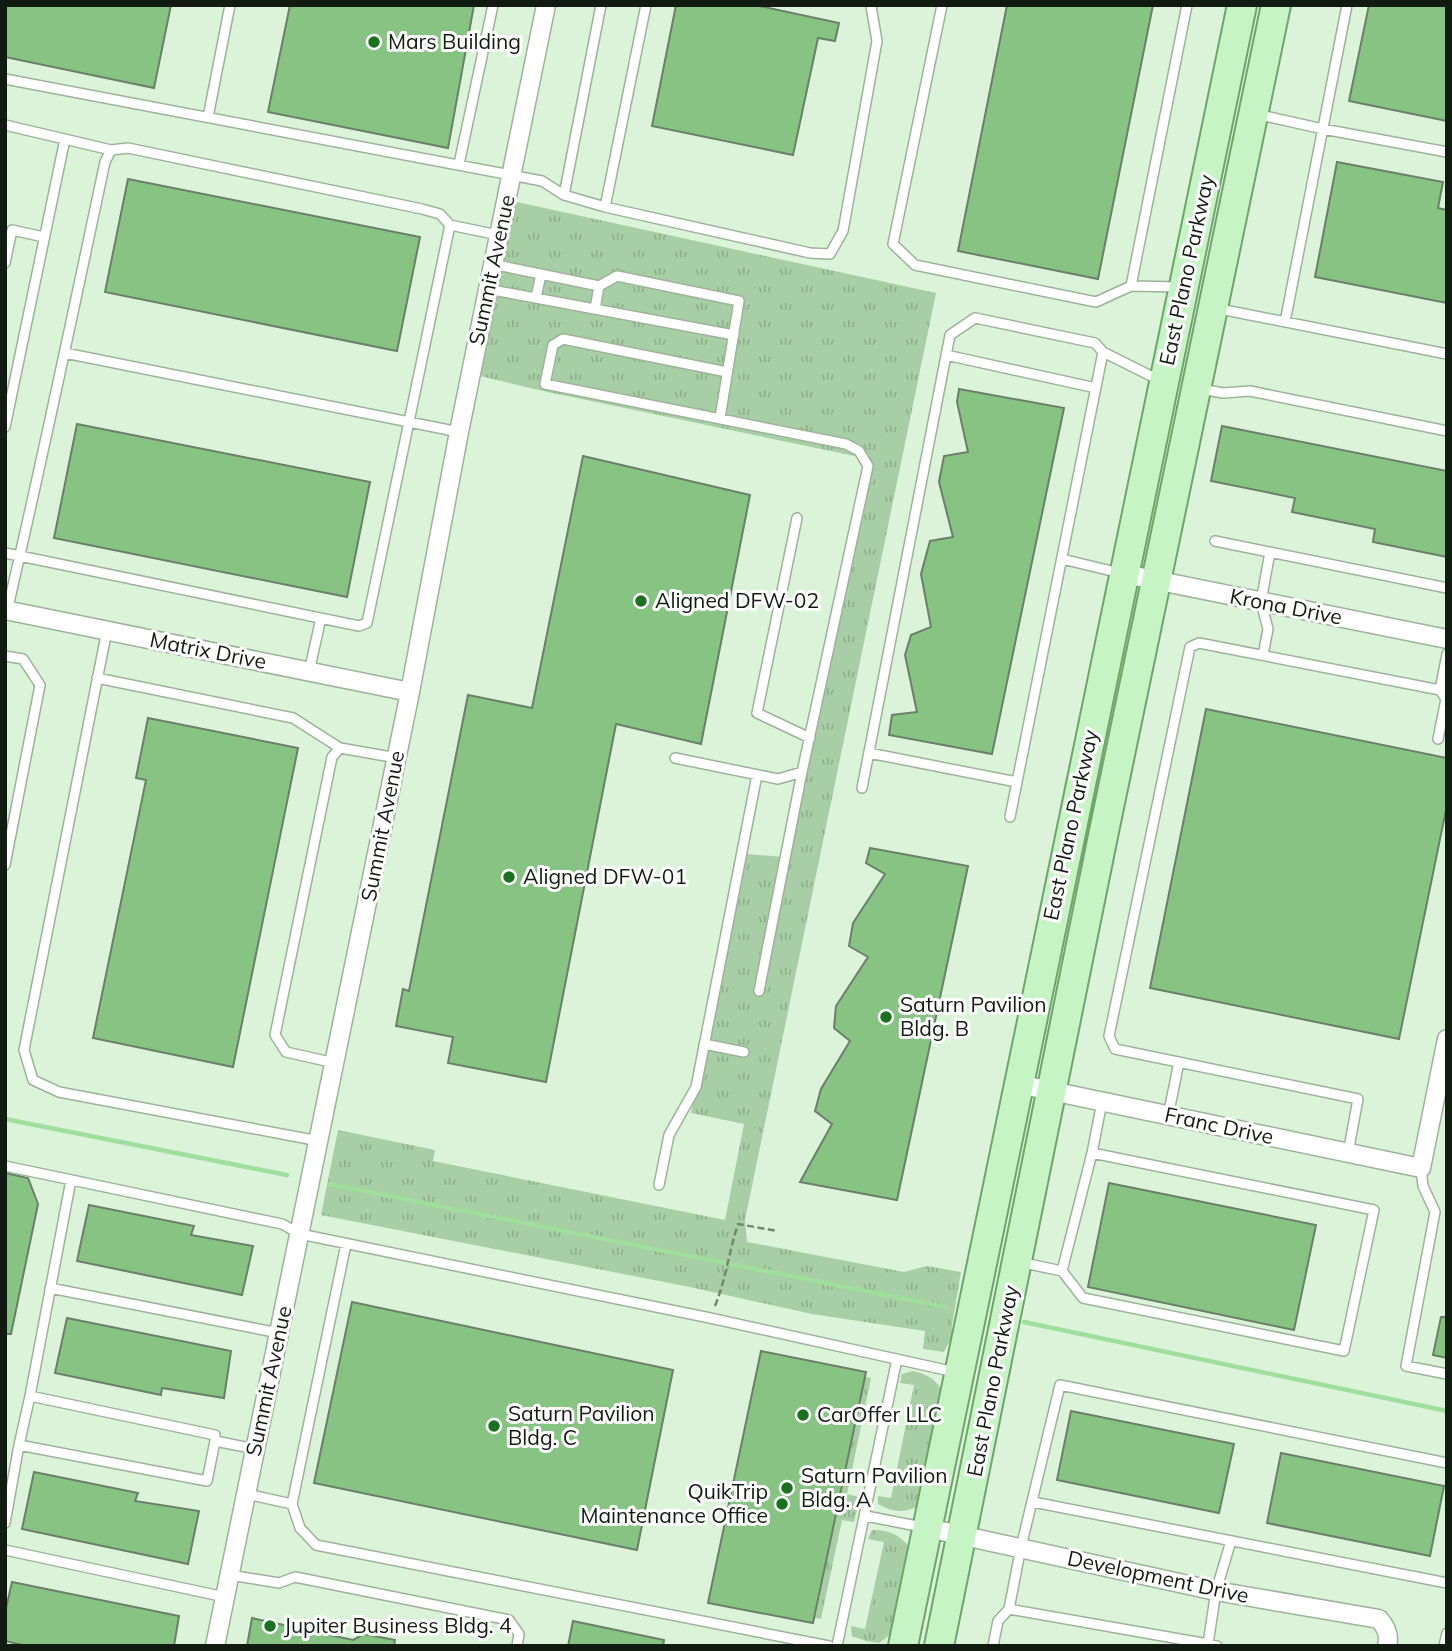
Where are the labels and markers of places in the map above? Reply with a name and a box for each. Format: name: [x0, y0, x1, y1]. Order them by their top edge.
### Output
place label: Mars Building: [388, 28, 521, 54]
marker: Mars Building: [366, 34, 382, 50]
place label: Aligned DFW-02: [655, 587, 819, 613]
marker: Aligned DFW-02: [633, 593, 649, 609]
place label: Aligned DFW-01: [523, 863, 687, 889]
marker: Aligned DFW-01: [501, 869, 517, 885]
place label: Saturn Pavilion Bldg. B: [900, 991, 1047, 1041]
marker: Saturn Pavilion Bldg. B: [878, 1009, 894, 1025]
place label: Saturn Pavilion Bldg. C: [508, 1400, 655, 1450]
place label: CarOffer LLC: [817, 1401, 942, 1427]
marker: CarOffer LLC: [795, 1407, 811, 1423]
marker: Saturn Pavilion Bldg. C: [486, 1418, 502, 1434]
place label: Saturn Pavilion Bldg. A: [801, 1462, 948, 1512]
place label: QuikTrip Maintenance Office: [580, 1478, 768, 1528]
marker: Saturn Pavilion Bldg. A: [779, 1480, 795, 1496]
marker: QuikTrip Maintenance Office: [774, 1496, 790, 1512]
place label: Jupiter Business Bldg. 4: [284, 1612, 512, 1638]
marker: Jupiter Business Bldg. 4: [262, 1618, 278, 1634]

